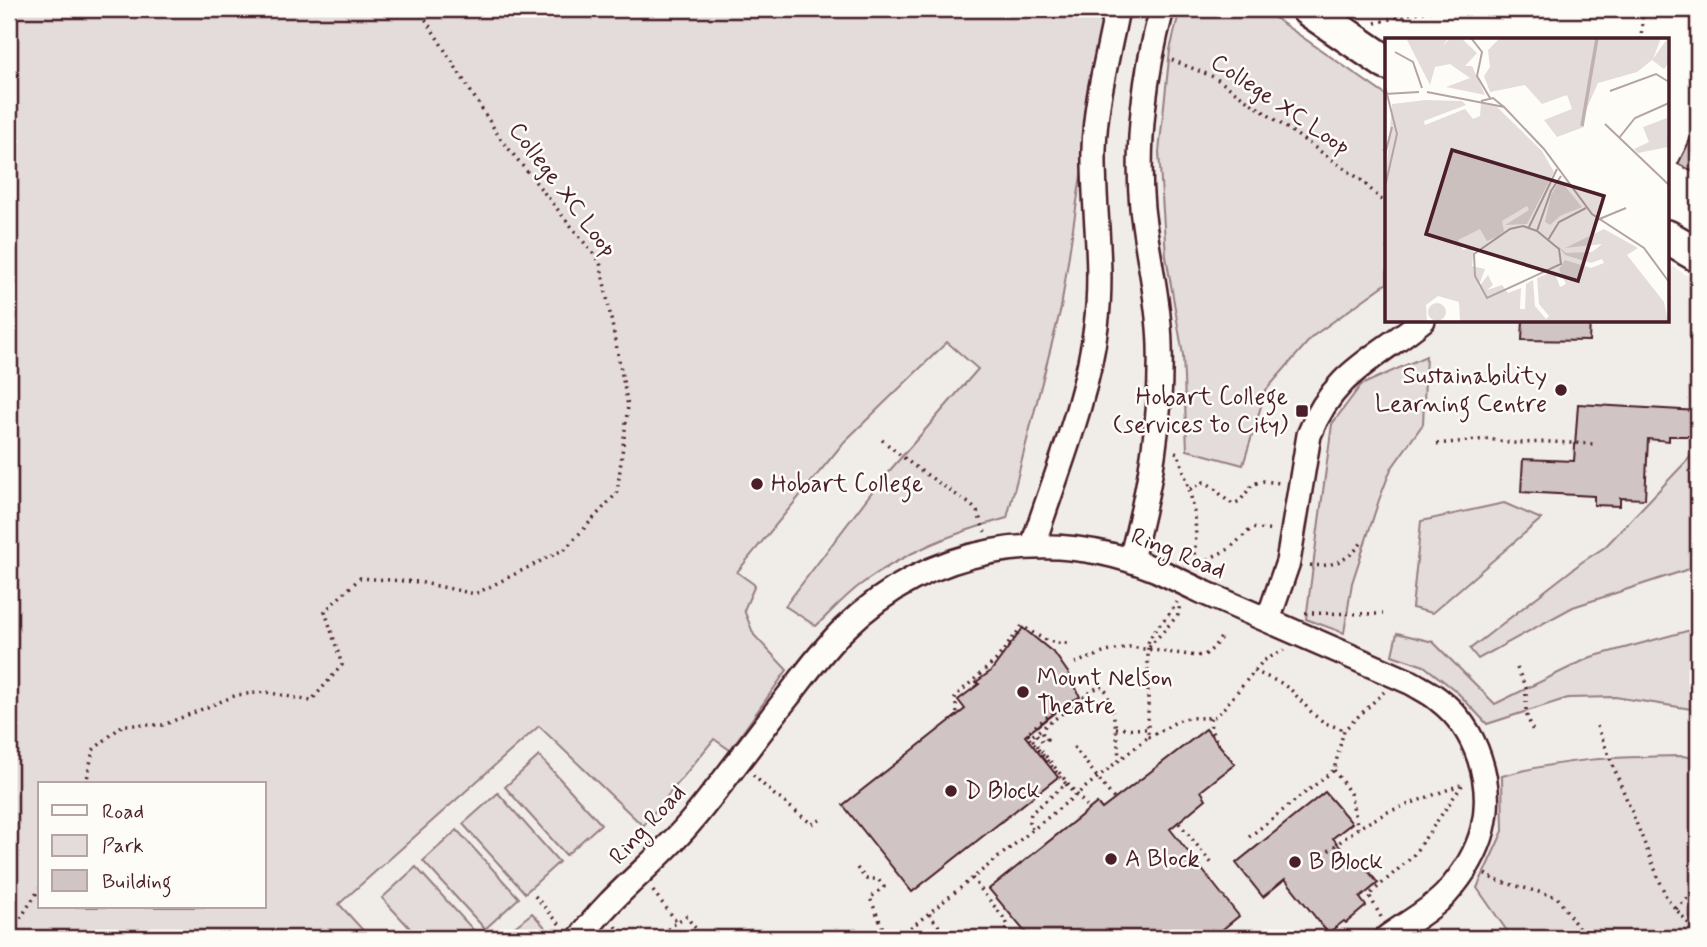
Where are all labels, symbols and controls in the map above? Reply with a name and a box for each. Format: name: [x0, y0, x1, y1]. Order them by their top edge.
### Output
inset map: [1385, 38, 1668, 322]
street label: College XC Loop: [1204, 47, 1356, 163]
street label: College XC Loop: [501, 116, 623, 264]
place label: Sustainability Learning Centre: [1375, 361, 1547, 423]
place label: Hobart College (services to City): [1113, 382, 1288, 441]
marker: Sustainability Learning Centre: [1553, 382, 1569, 398]
marker: Hobart College (services to City): [1294, 403, 1310, 419]
place label: Hobart College: [771, 469, 923, 503]
marker: Hobart College: [749, 476, 765, 492]
street label: Ring Road: [1125, 521, 1230, 589]
place label: Mount Nelson Theatre: [1037, 663, 1173, 722]
marker: Mount Nelson Theatre: [1015, 684, 1031, 700]
place label: D Block: [965, 776, 1040, 807]
street label: Ring Road: [603, 778, 695, 873]
legend: [38, 782, 266, 908]
marker: D Block: [943, 783, 959, 799]
text: Road: [102, 798, 144, 826]
text: Park: [102, 832, 144, 860]
place label: A Block: [1125, 844, 1200, 875]
place label: B Block: [1309, 847, 1383, 878]
marker: A Block: [1103, 851, 1119, 867]
marker: B Block: [1287, 854, 1303, 870]
text: Building: [102, 868, 172, 898]

